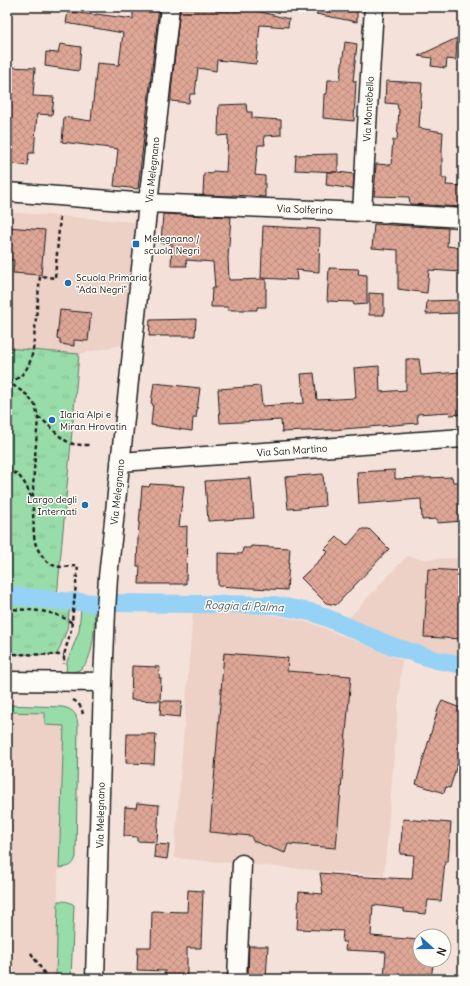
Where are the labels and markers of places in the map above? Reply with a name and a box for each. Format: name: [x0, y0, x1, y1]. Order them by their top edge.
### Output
place label: Melegnano / scuola Negri: [144, 232, 200, 257]
marker: Melegnano / scuola Negri: [131, 239, 141, 249]
place label: Scuola Primaria "Ada Negri": [76, 271, 148, 296]
marker: Scuola Primaria "Ada Negri": [63, 278, 73, 288]
place label: Ilaria Alpi e Miran Hrovatin: [60, 408, 127, 433]
marker: Ilaria Alpi e Miran Hrovatin: [47, 415, 57, 425]
place label: Largo degli Internati: [27, 493, 77, 518]
marker: Largo degli Internati: [80, 500, 90, 510]

